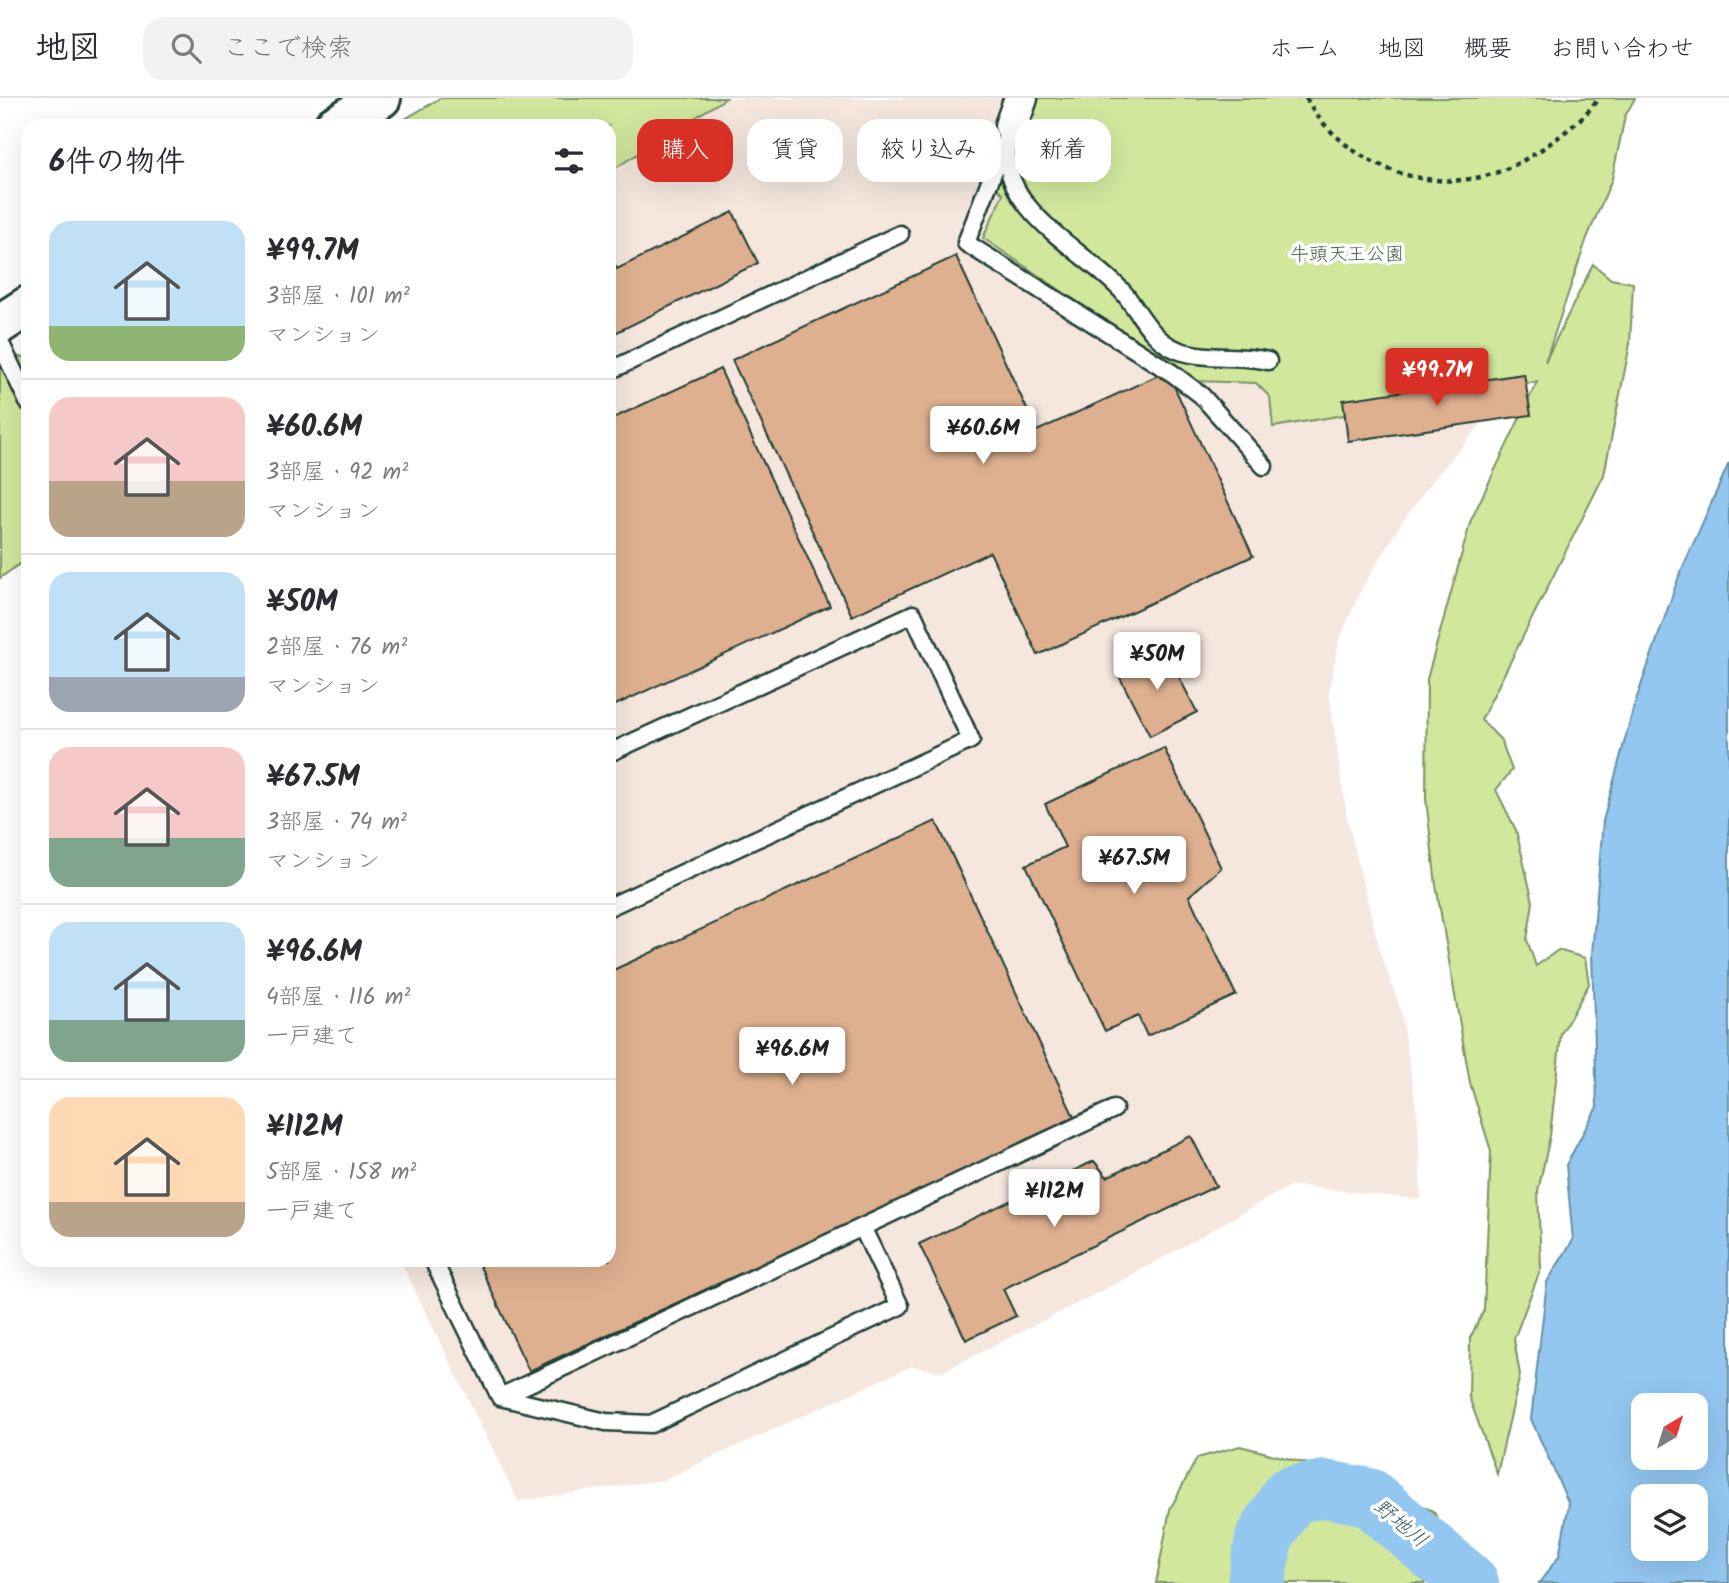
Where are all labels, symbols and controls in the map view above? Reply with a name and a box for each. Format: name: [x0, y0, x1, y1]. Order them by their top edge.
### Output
search box: [143, 17, 633, 80]
text: 地図: [35, 23, 101, 76]
text: ここで検索: [223, 28, 353, 70]
icon: search: [167, 29, 205, 67]
text: ホーム: [1269, 30, 1340, 69]
text: 地図: [1378, 30, 1426, 69]
text: 概要: [1464, 30, 1512, 69]
text: お問い合わせ: [1550, 30, 1694, 69]
chip: 購入: [637, 119, 733, 182]
chip: 賃貸: [747, 119, 843, 182]
chip: 絞り込み: [857, 119, 1001, 182]
chip: 新着: [1015, 119, 1111, 182]
text: 6件の物件: [49, 139, 185, 187]
icon: filters: [550, 142, 588, 180]
text: ¥99.7M: [266, 228, 359, 276]
park label: 牛頭天王公園: [1290, 240, 1404, 270]
icon: home: [105, 249, 189, 333]
text: 3部屋 · 101 m²: [266, 279, 410, 315]
text: マンション: [266, 318, 380, 354]
pin: ¥99.7M: [1380, 348, 1494, 408]
text: ¥99.7M: [1401, 353, 1473, 389]
text: ¥60.6M: [266, 404, 362, 452]
pin: ¥60.6M: [926, 406, 1040, 466]
text: ¥60.6M: [946, 411, 1020, 447]
icon: home: [105, 425, 189, 509]
text: 3部屋 · 92 m²: [266, 455, 408, 491]
text: マンション: [266, 494, 380, 530]
text: ¥50M: [266, 579, 338, 627]
icon: home: [105, 600, 189, 684]
text: 2部屋 · 76 m²: [266, 630, 407, 666]
pin: ¥50M: [1116, 632, 1198, 692]
text: ¥50M: [1130, 637, 1184, 673]
text: マンション: [266, 669, 380, 705]
text: ¥67.5M: [266, 754, 360, 802]
icon: home: [105, 775, 189, 859]
text: 3部屋 · 74 m²: [266, 805, 407, 841]
pin: ¥67.5M: [1077, 836, 1191, 896]
text: ¥67.5M: [1098, 841, 1170, 877]
text: マンション: [266, 844, 380, 880]
text: ¥96.6M: [266, 929, 362, 977]
icon: home: [105, 950, 189, 1034]
text: 4部屋 · 116 m²: [266, 980, 410, 1016]
text: 一戸建て: [266, 1019, 358, 1055]
pin: ¥96.6M: [735, 1028, 849, 1087]
text: ¥96.6M: [755, 1032, 829, 1068]
text: ¥112M: [266, 1104, 343, 1152]
icon: home: [105, 1125, 189, 1209]
text: 5部屋 · 158 m²: [266, 1155, 416, 1191]
pin: ¥112M: [1005, 1170, 1103, 1229]
text: ¥112M: [1025, 1174, 1083, 1210]
text: 一戸建て: [266, 1194, 358, 1230]
north arrow: [1631, 1393, 1708, 1470]
map controls: [1631, 1393, 1708, 1561]
button: layers: [1631, 1484, 1708, 1561]
water label: 野地川: [1365, 1491, 1435, 1557]

